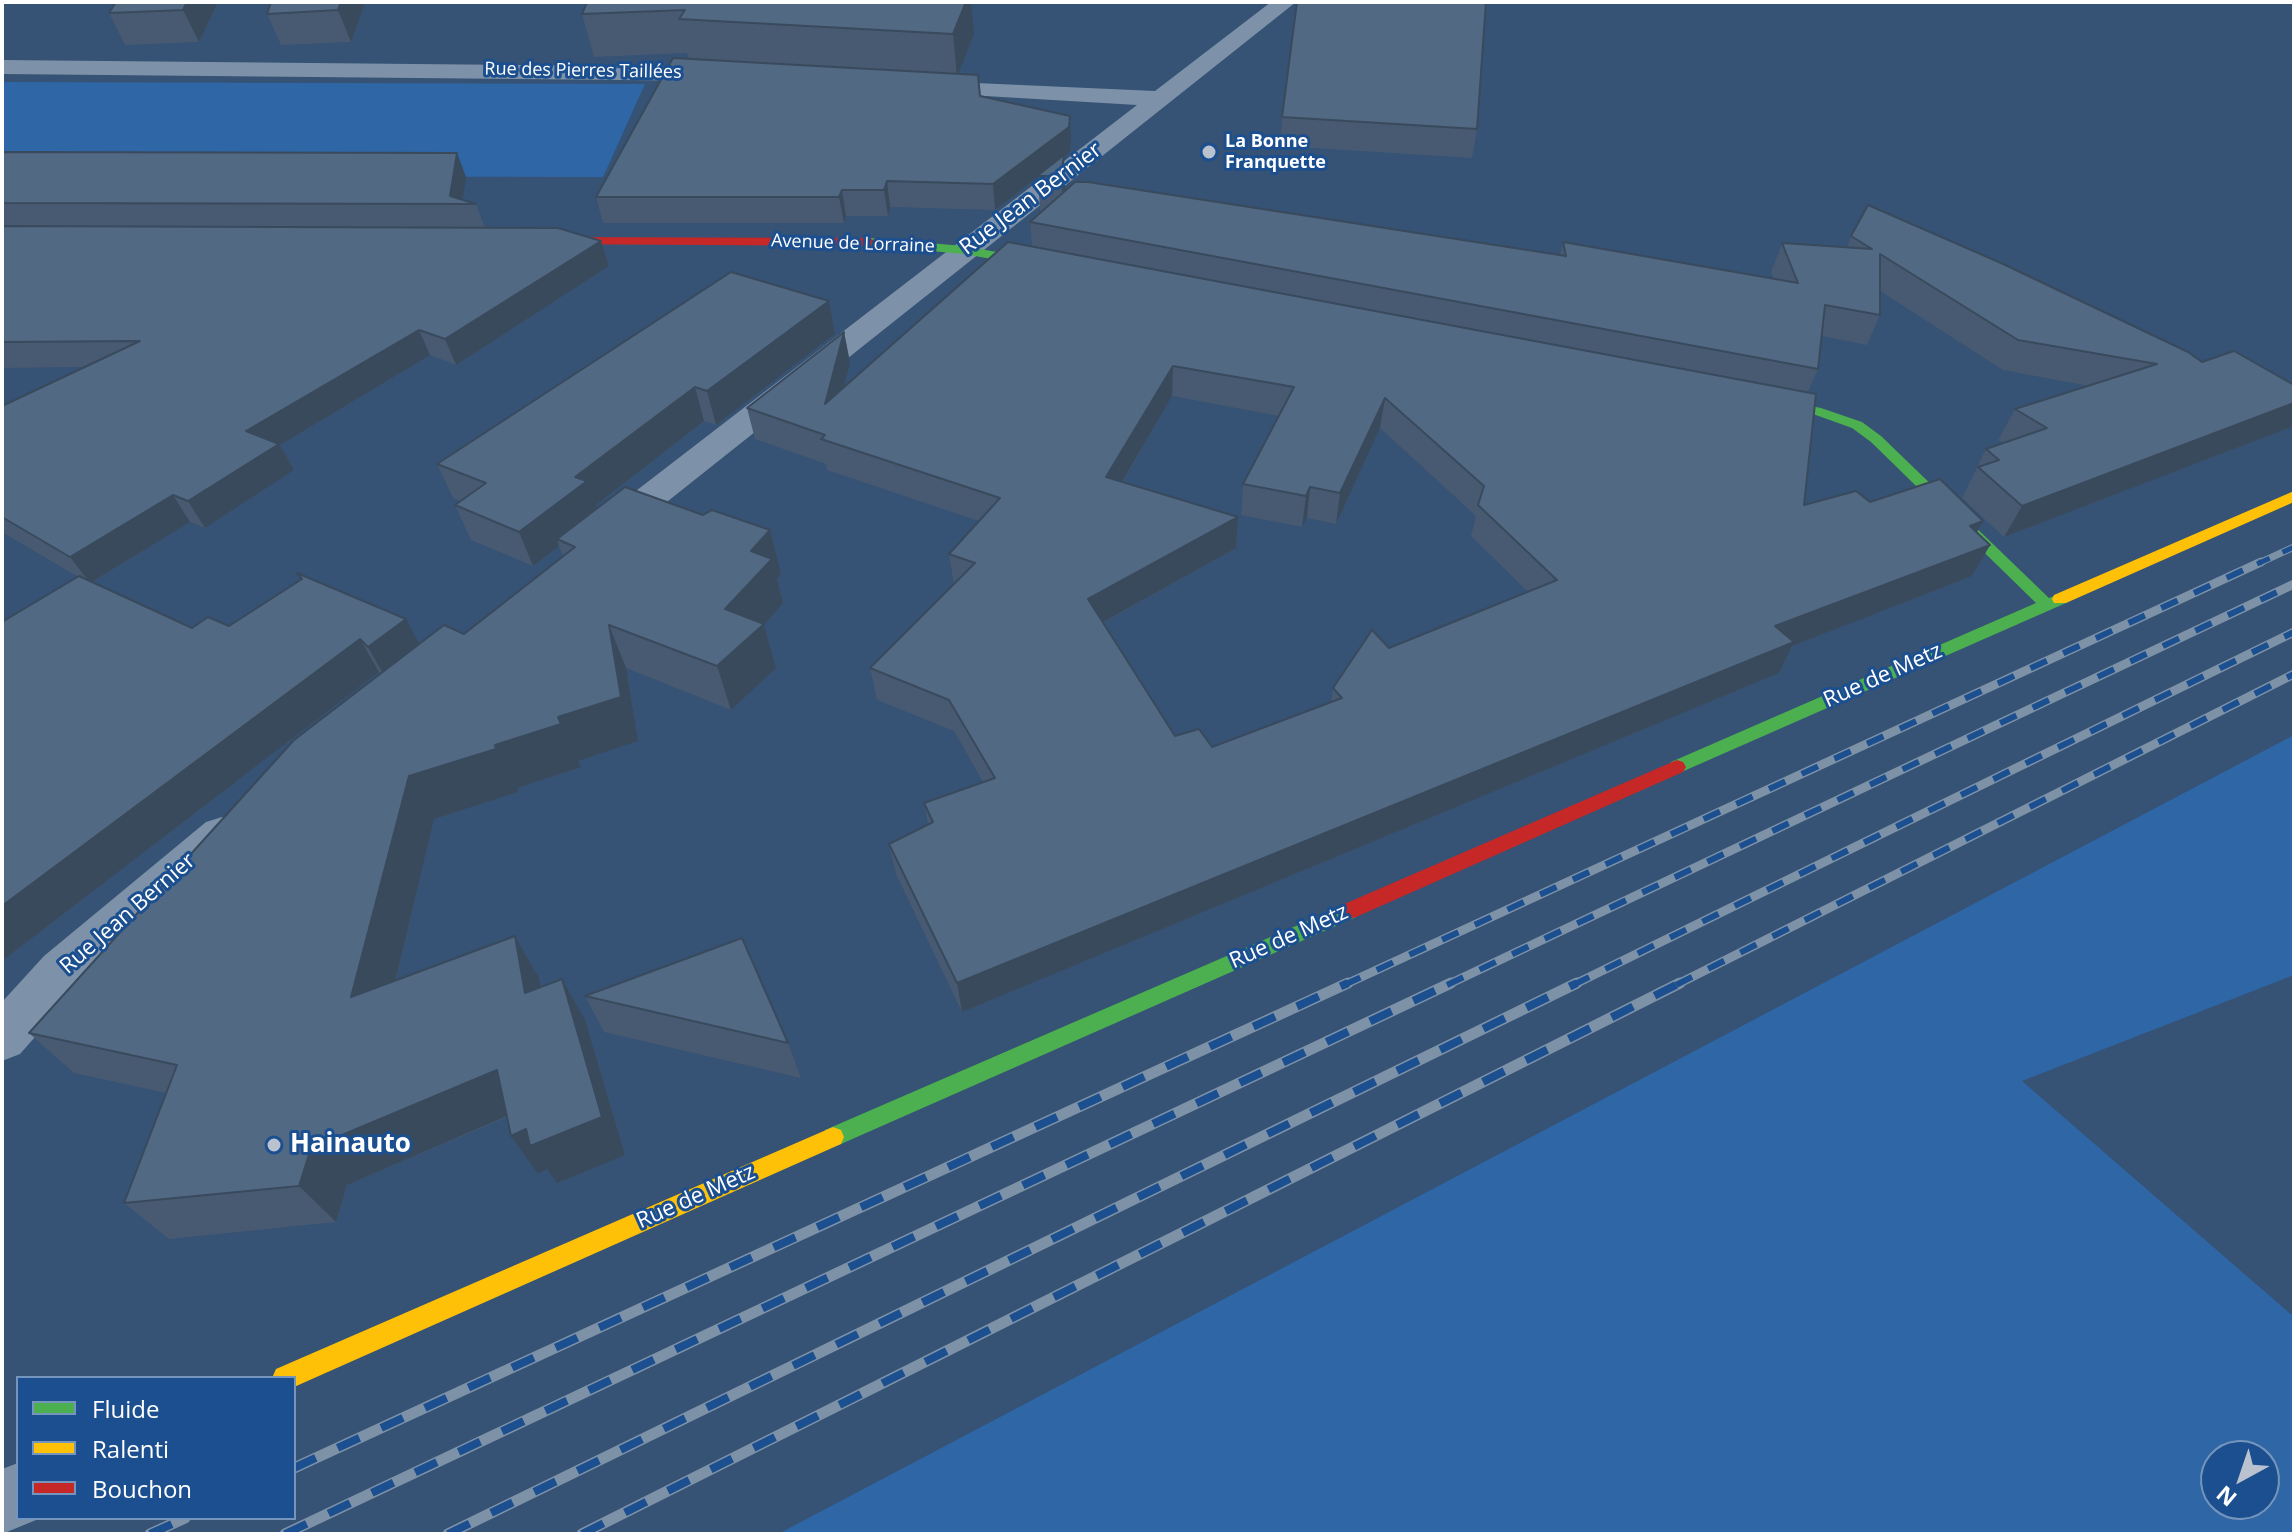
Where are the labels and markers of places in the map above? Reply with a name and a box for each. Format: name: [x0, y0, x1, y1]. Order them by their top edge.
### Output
place label: La Bonne Franquette: [1225, 131, 1326, 174]
marker: La Bonne Franquette: [1200, 143, 1218, 161]
place label: Hainauto: [290, 1129, 411, 1161]
marker: Hainauto: [265, 1136, 283, 1154]

